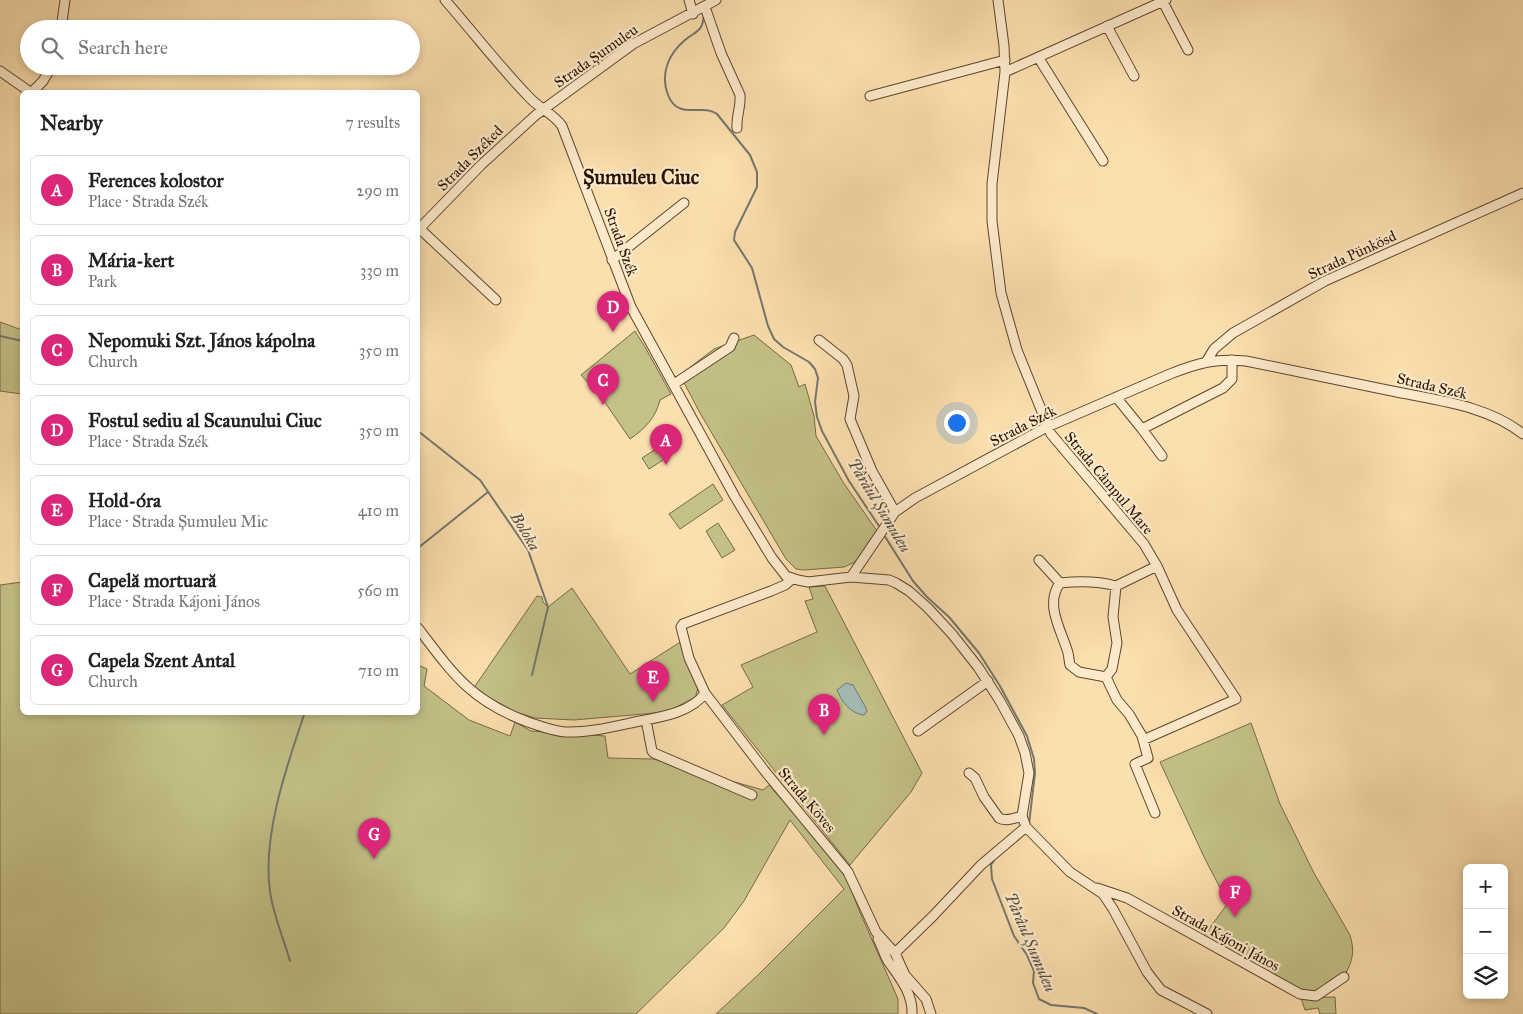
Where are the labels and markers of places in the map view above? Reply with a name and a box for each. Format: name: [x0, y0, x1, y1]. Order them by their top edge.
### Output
pin: D: [597, 291, 629, 332]
pin: C: [587, 364, 619, 405]
pin: A: [650, 424, 682, 465]
pin: E: [637, 661, 669, 702]
pin: B: [808, 694, 840, 735]
pin: G: [358, 818, 390, 859]
pin: F: [1219, 876, 1251, 917]

